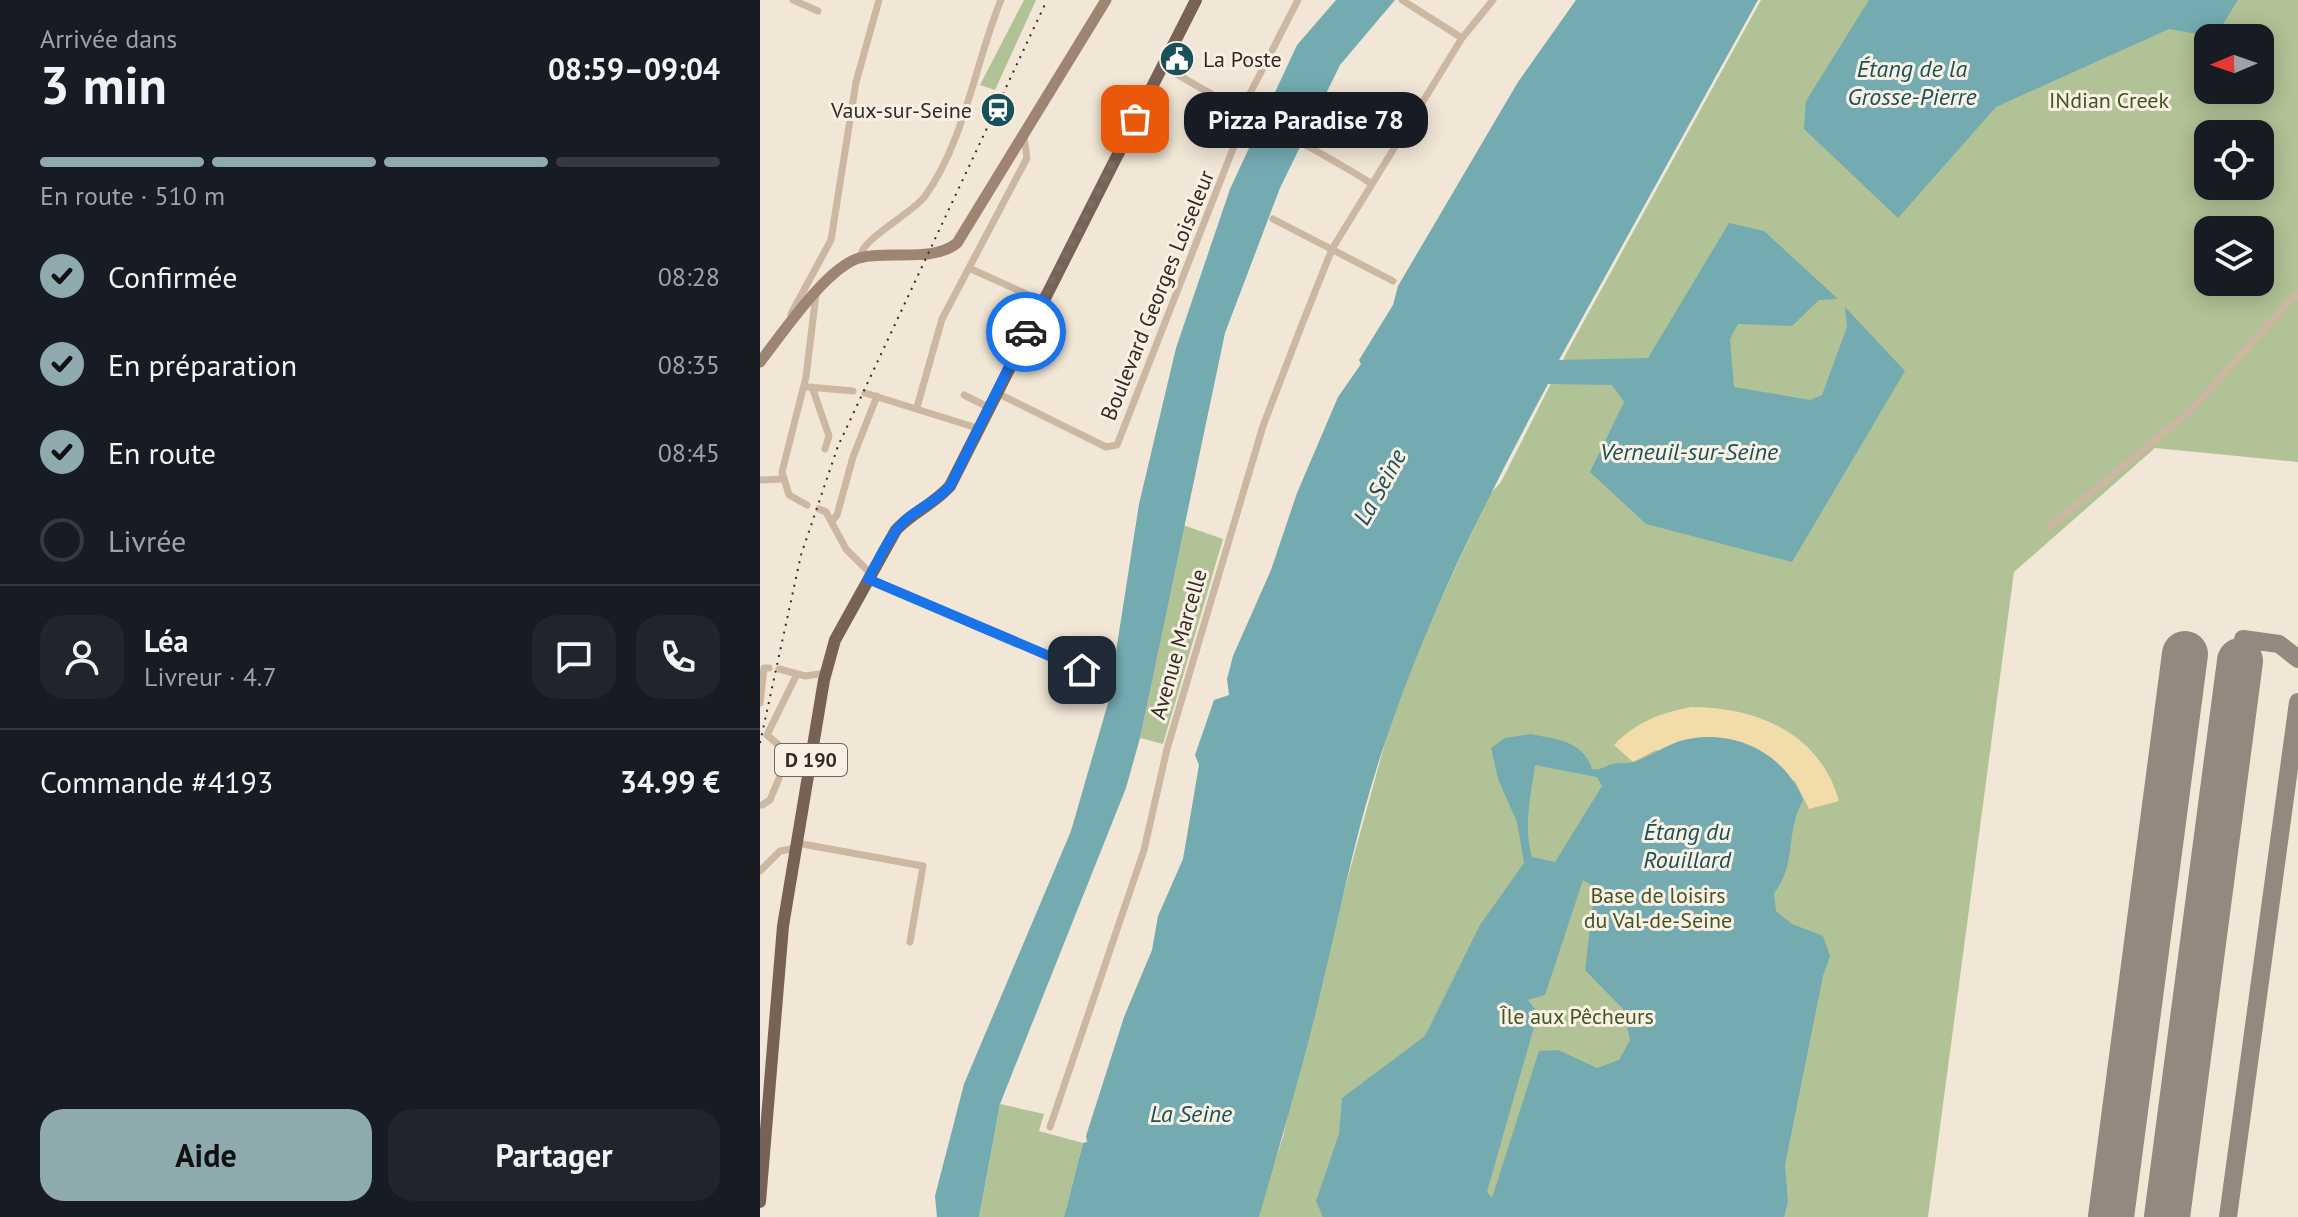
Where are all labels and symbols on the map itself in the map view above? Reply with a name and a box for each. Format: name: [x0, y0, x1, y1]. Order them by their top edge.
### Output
north arrow: [2194, 24, 2274, 104]
public building icon: La Poste: [1158, 40, 1196, 78]
place label: La Poste: [1203, 45, 1282, 73]
water label: Étang de la Grosse-Pierre: [1847, 53, 1977, 112]
pin: [1101, 85, 1169, 153]
park label: INdian Creek: [2049, 86, 2169, 114]
station icon: Vaux-sur-Seine: [979, 91, 1017, 129]
callout: Pizza Paradise 78: [1183, 91, 1427, 147]
place label: Vaux-sur-Seine: [830, 96, 972, 124]
street label: Boulevard Georges Loiseleur: [1094, 165, 1220, 424]
courier: [986, 292, 1066, 372]
water label: Verneuil-sur-Seine: [1600, 436, 1778, 467]
water label: La Seine: [1346, 443, 1413, 530]
street label: Avenue Marcelle: [1143, 566, 1213, 722]
pin: [1048, 636, 1116, 704]
road number: D 190: [775, 744, 847, 776]
water label: Étang du Rouillard: [1643, 816, 1732, 875]
park label: Base de loisirs du Val-de-Seine: [1584, 881, 1732, 934]
park label: Île aux Pêcheurs: [1499, 1002, 1654, 1030]
water label: La Seine: [1150, 1098, 1232, 1129]

